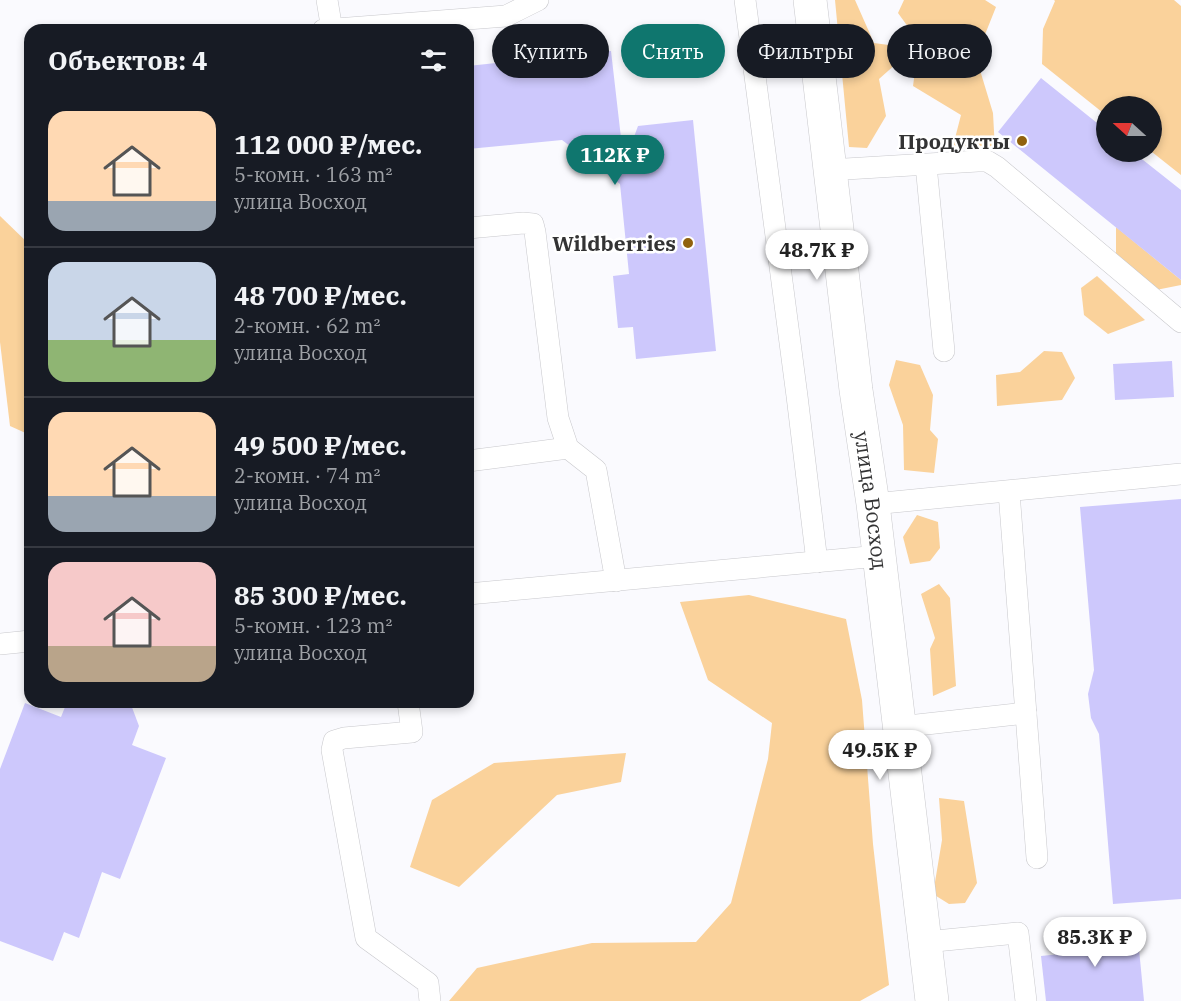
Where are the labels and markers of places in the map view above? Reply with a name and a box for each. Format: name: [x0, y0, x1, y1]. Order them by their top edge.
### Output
place label: Продукты: [898, 127, 1010, 155]
marker: Продукты: [1015, 134, 1029, 148]
pin: 112K ₽: [566, 135, 664, 186]
place label: Wildberries: [552, 229, 676, 257]
pin: 48.7K ₽: [762, 230, 872, 281]
marker: Wildberries: [681, 236, 695, 250]
pin: 49.5K ₽: [825, 730, 935, 781]
pin: 85.3K ₽: [1040, 917, 1150, 968]

